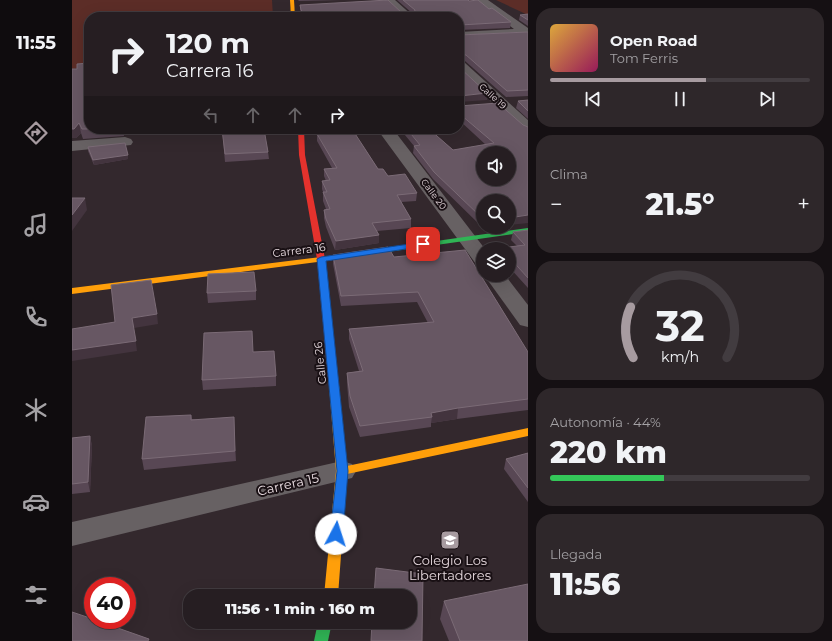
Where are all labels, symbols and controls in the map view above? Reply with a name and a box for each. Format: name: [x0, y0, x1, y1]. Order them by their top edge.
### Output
text: 120 m: [166, 26, 250, 60]
icon: right: [100, 28, 152, 80]
text: Open Road: [610, 31, 698, 50]
text: 11:55: [16, 32, 56, 54]
text: Tom Ferris: [610, 50, 678, 66]
text: Carrera 16: [166, 60, 253, 82]
street label: Calle 19: [477, 81, 509, 111]
icon: previous: [582, 88, 604, 110]
icon: pause: [669, 88, 691, 110]
icon: next: [756, 88, 778, 110]
icon: left: [200, 104, 222, 126]
icon: ahead: [242, 104, 264, 126]
icon: ahead: [284, 104, 306, 126]
icon: right: [326, 104, 348, 126]
icon: directions: [22, 119, 50, 147]
map controls: [476, 146, 516, 282]
button: sound: [476, 146, 516, 186]
text: Clima: [550, 166, 588, 182]
street label: Calle 20: [419, 177, 449, 211]
text: 21.5°: [645, 186, 715, 223]
text: −: [550, 191, 563, 218]
text: +: [797, 191, 810, 218]
button: search: [476, 194, 516, 234]
icon: music: [22, 211, 50, 239]
pin: [406, 227, 440, 261]
icon: arrive: [412, 233, 434, 255]
street label: Carrera 16: [272, 240, 327, 260]
button: layers: [476, 242, 516, 282]
text: 32: [655, 301, 704, 351]
icon: phone: [22, 303, 50, 331]
street label: Calle 26: [311, 341, 329, 385]
text: km/h: [661, 348, 699, 366]
icon: climate: [22, 396, 50, 424]
text: Autonomía · 44%: [550, 414, 661, 430]
text: 220 km: [550, 434, 667, 471]
street label: Carrera 15: [256, 469, 320, 499]
icon: car: [22, 488, 50, 516]
position arrow: [315, 513, 357, 555]
school or university icon: Colegio Los Libertadores: [439, 529, 461, 551]
text: Llegada: [550, 546, 602, 562]
place label: Colegio Los Libertadores: [409, 552, 491, 583]
text: 11:56: [550, 566, 620, 603]
speed limit sign: 40: [84, 577, 136, 629]
icon: filters: [22, 581, 50, 609]
text: 11:56 · 1 min · 160 m: [225, 599, 375, 618]

